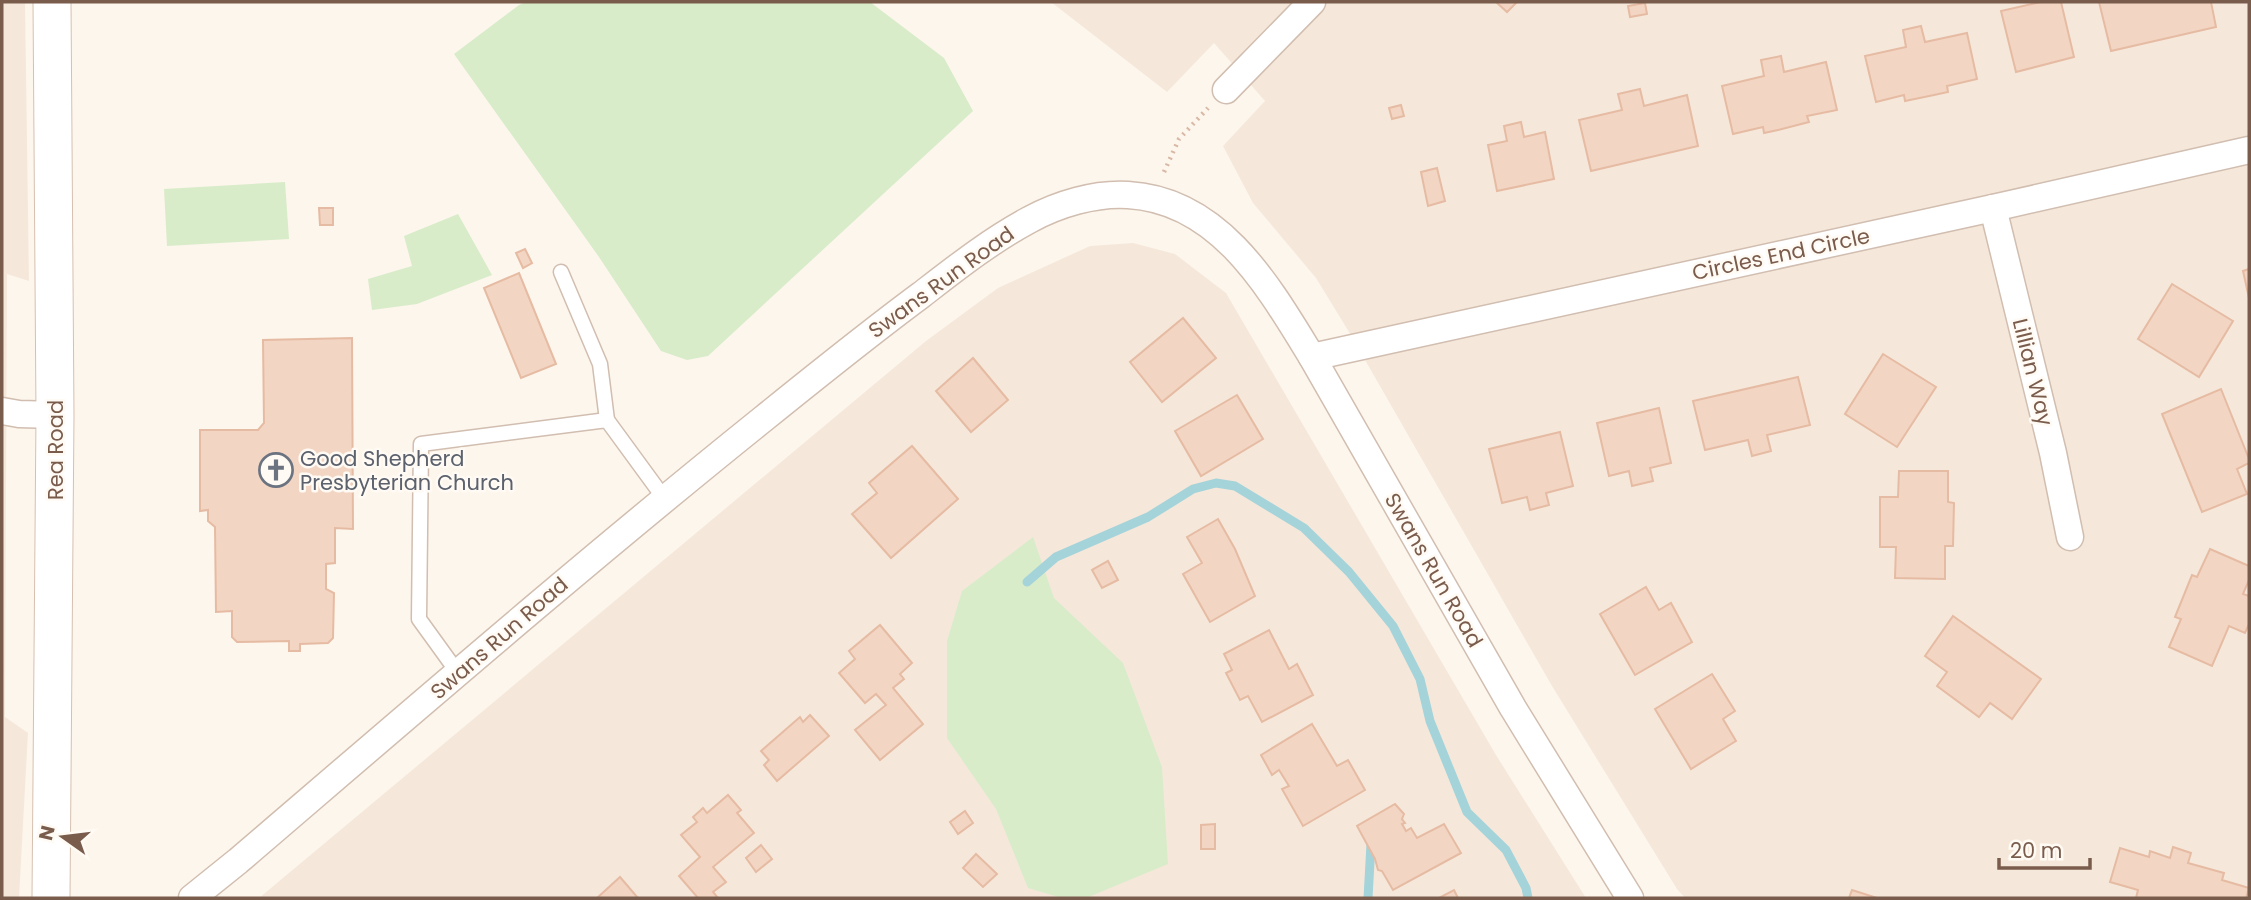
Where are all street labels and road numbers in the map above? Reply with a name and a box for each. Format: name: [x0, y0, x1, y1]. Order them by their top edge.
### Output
street label: Swans Run Road: [862, 219, 1020, 345]
street label: Circles End Circle: [1690, 221, 1872, 287]
street label: Lillian Way: [2006, 315, 2060, 429]
street label: Rea Road: [41, 400, 70, 500]
street label: Swans Run Road: [1378, 488, 1490, 652]
street label: Swans Run Road: [424, 570, 574, 706]

